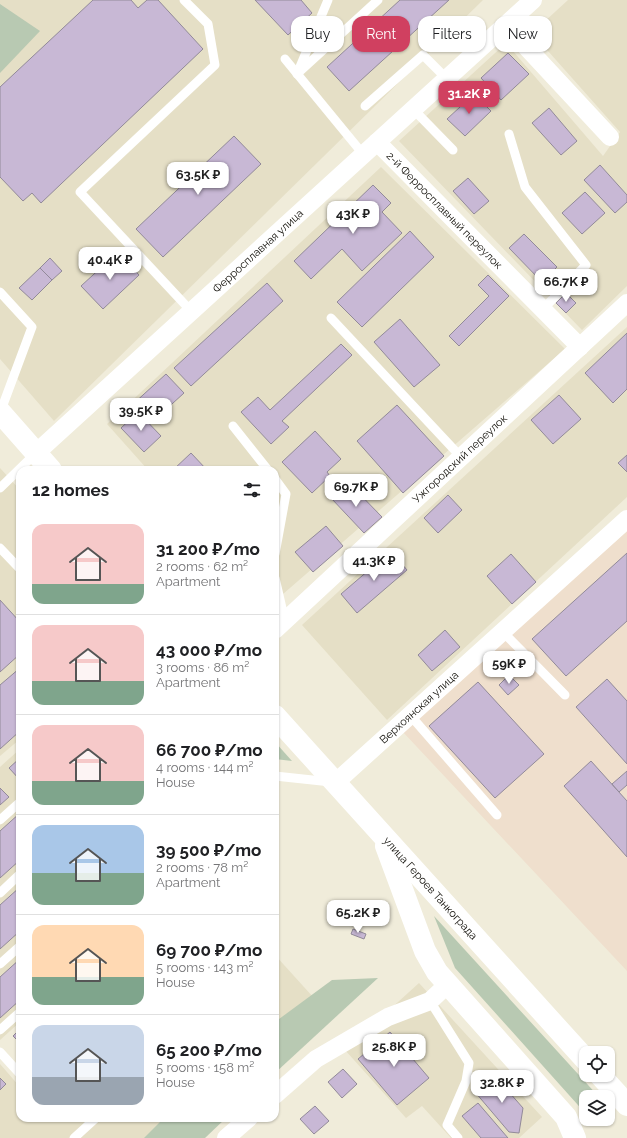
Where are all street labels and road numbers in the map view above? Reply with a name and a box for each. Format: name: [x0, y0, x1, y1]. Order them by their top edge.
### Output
street label: 2-й Ферросплавный переулок: [384, 149, 505, 272]
street label: Ферросплавная улица: [210, 206, 306, 295]
street label: Ужгородский переулок: [410, 411, 510, 506]
street label: Верхоянская улица: [377, 668, 461, 746]
street label: улица Героев Танкограда: [381, 834, 480, 942]

